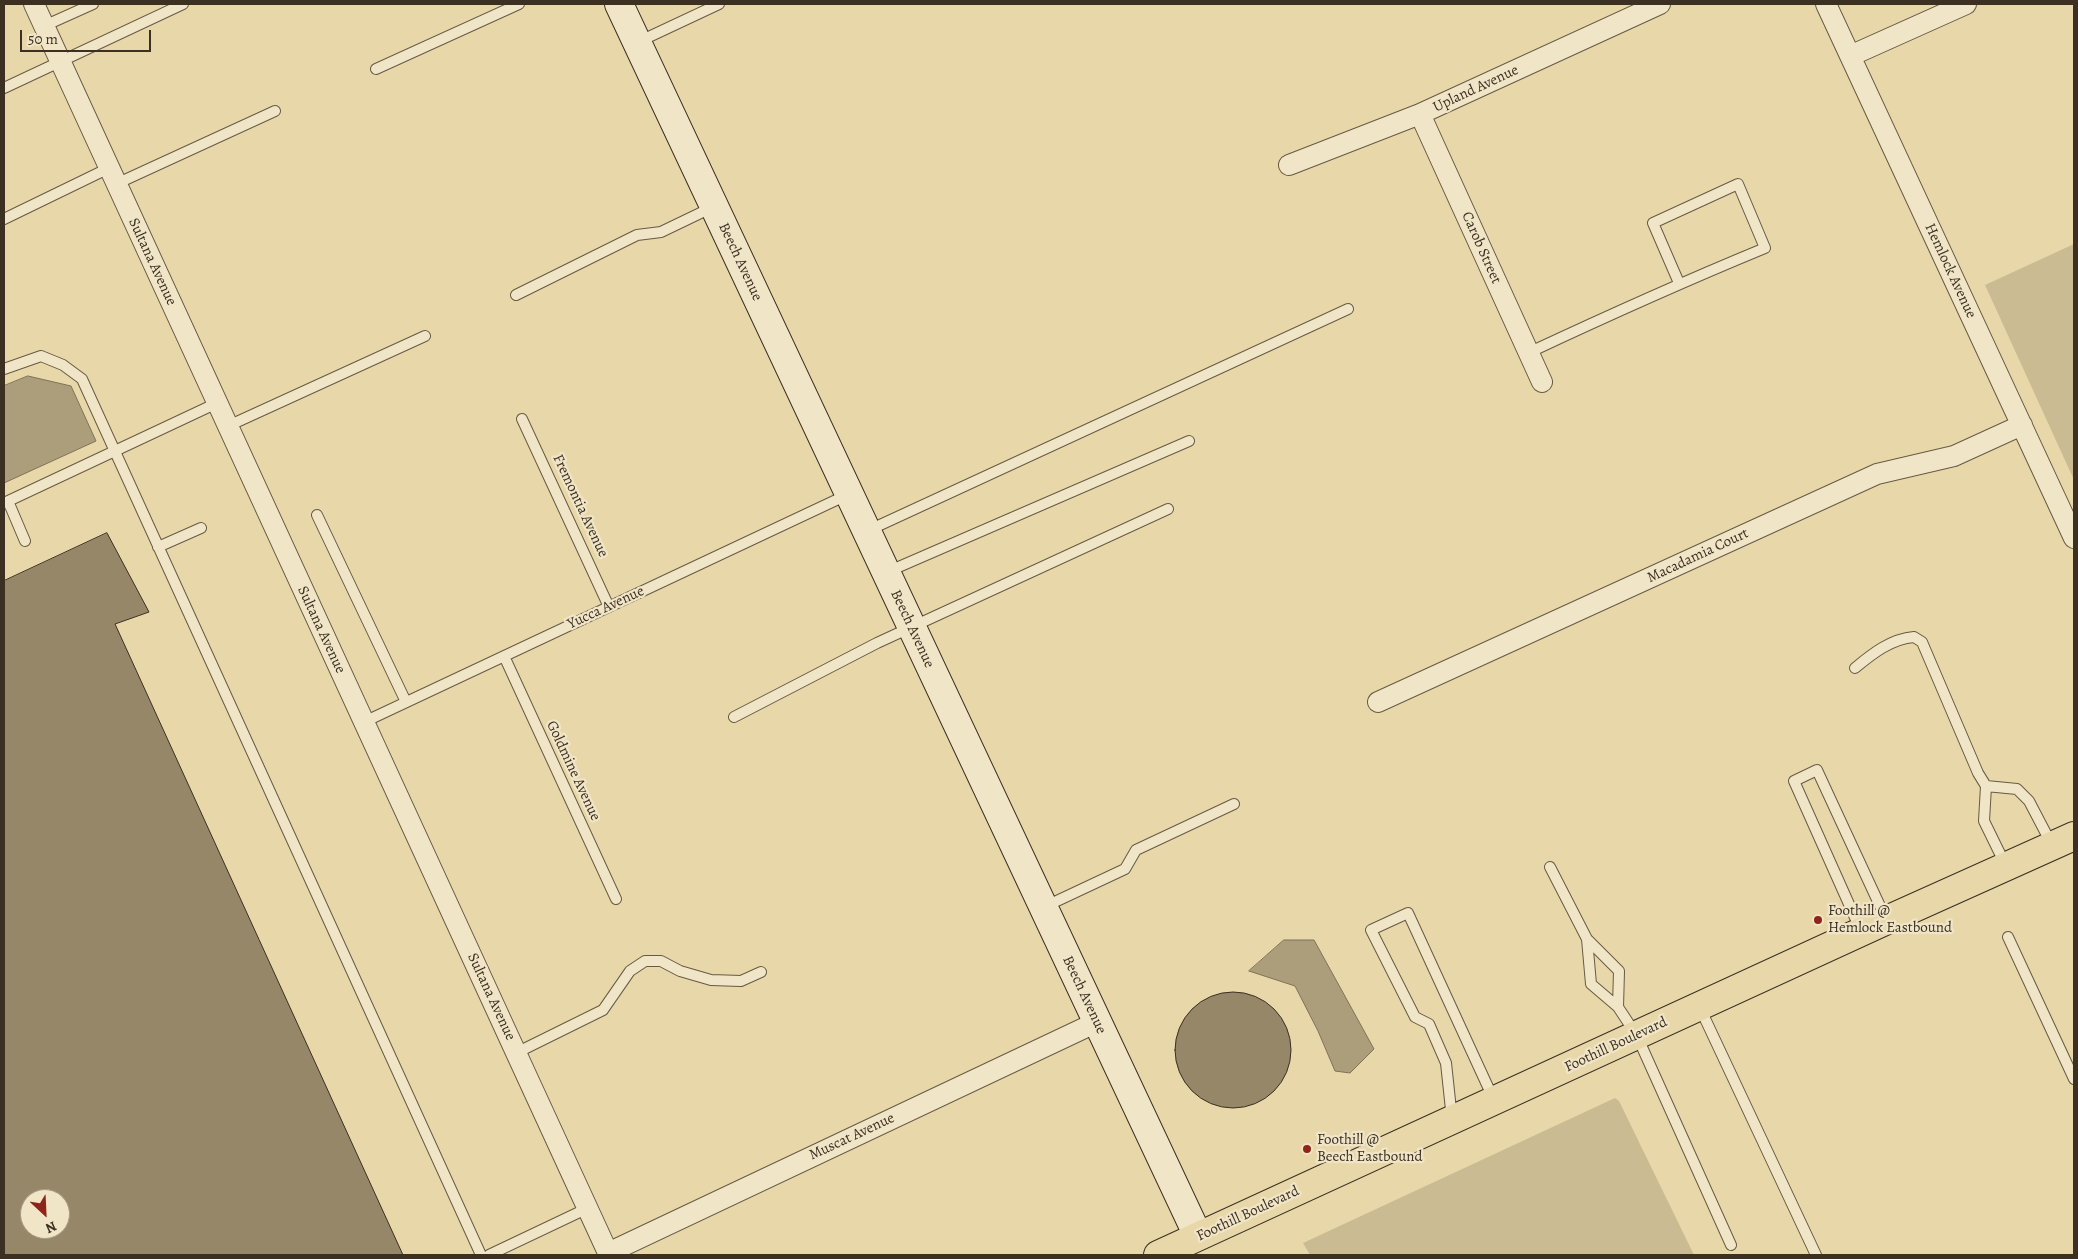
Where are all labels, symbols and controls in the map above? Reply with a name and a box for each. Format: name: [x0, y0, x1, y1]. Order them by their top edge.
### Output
scale bar: [22, 20, 154, 52]
text: 50 m: [28, 29, 58, 49]
street label: Upland Avenue: [1430, 61, 1522, 117]
street label: Carob Street: [1457, 209, 1505, 287]
street label: Sultana Avenue: [124, 215, 180, 309]
street label: Beech Avenue: [714, 220, 766, 304]
street label: Hemlock Avenue: [1920, 221, 1980, 321]
street label: Fremontia Avenue: [548, 452, 612, 560]
street label: Macadamia Court: [1644, 525, 1752, 587]
street label: Yucca Avenue: [565, 582, 647, 634]
street label: Sultana Avenue: [293, 583, 349, 677]
street label: Beech Avenue: [886, 587, 938, 671]
street label: Goldmine Avenue: [542, 718, 604, 824]
place label: Foothill @ Hemlock Eastbound: [1828, 902, 1952, 937]
marker: Foothill @ Hemlock Eastbound: [1812, 914, 1824, 926]
street label: Sultana Avenue: [463, 950, 519, 1044]
street label: Beech Avenue: [1058, 953, 1110, 1037]
street label: Foothill Boulevard: [1562, 1013, 1670, 1077]
street label: Muscat Avenue: [806, 1109, 898, 1165]
place label: Foothill @ Beech Eastbound: [1317, 1131, 1423, 1166]
marker: Foothill @ Beech Eastbound: [1301, 1143, 1313, 1155]
street label: Foothill Boulevard: [1194, 1182, 1302, 1246]
north arrow: [20, 1189, 70, 1239]
text: N: [42, 1216, 60, 1238]

